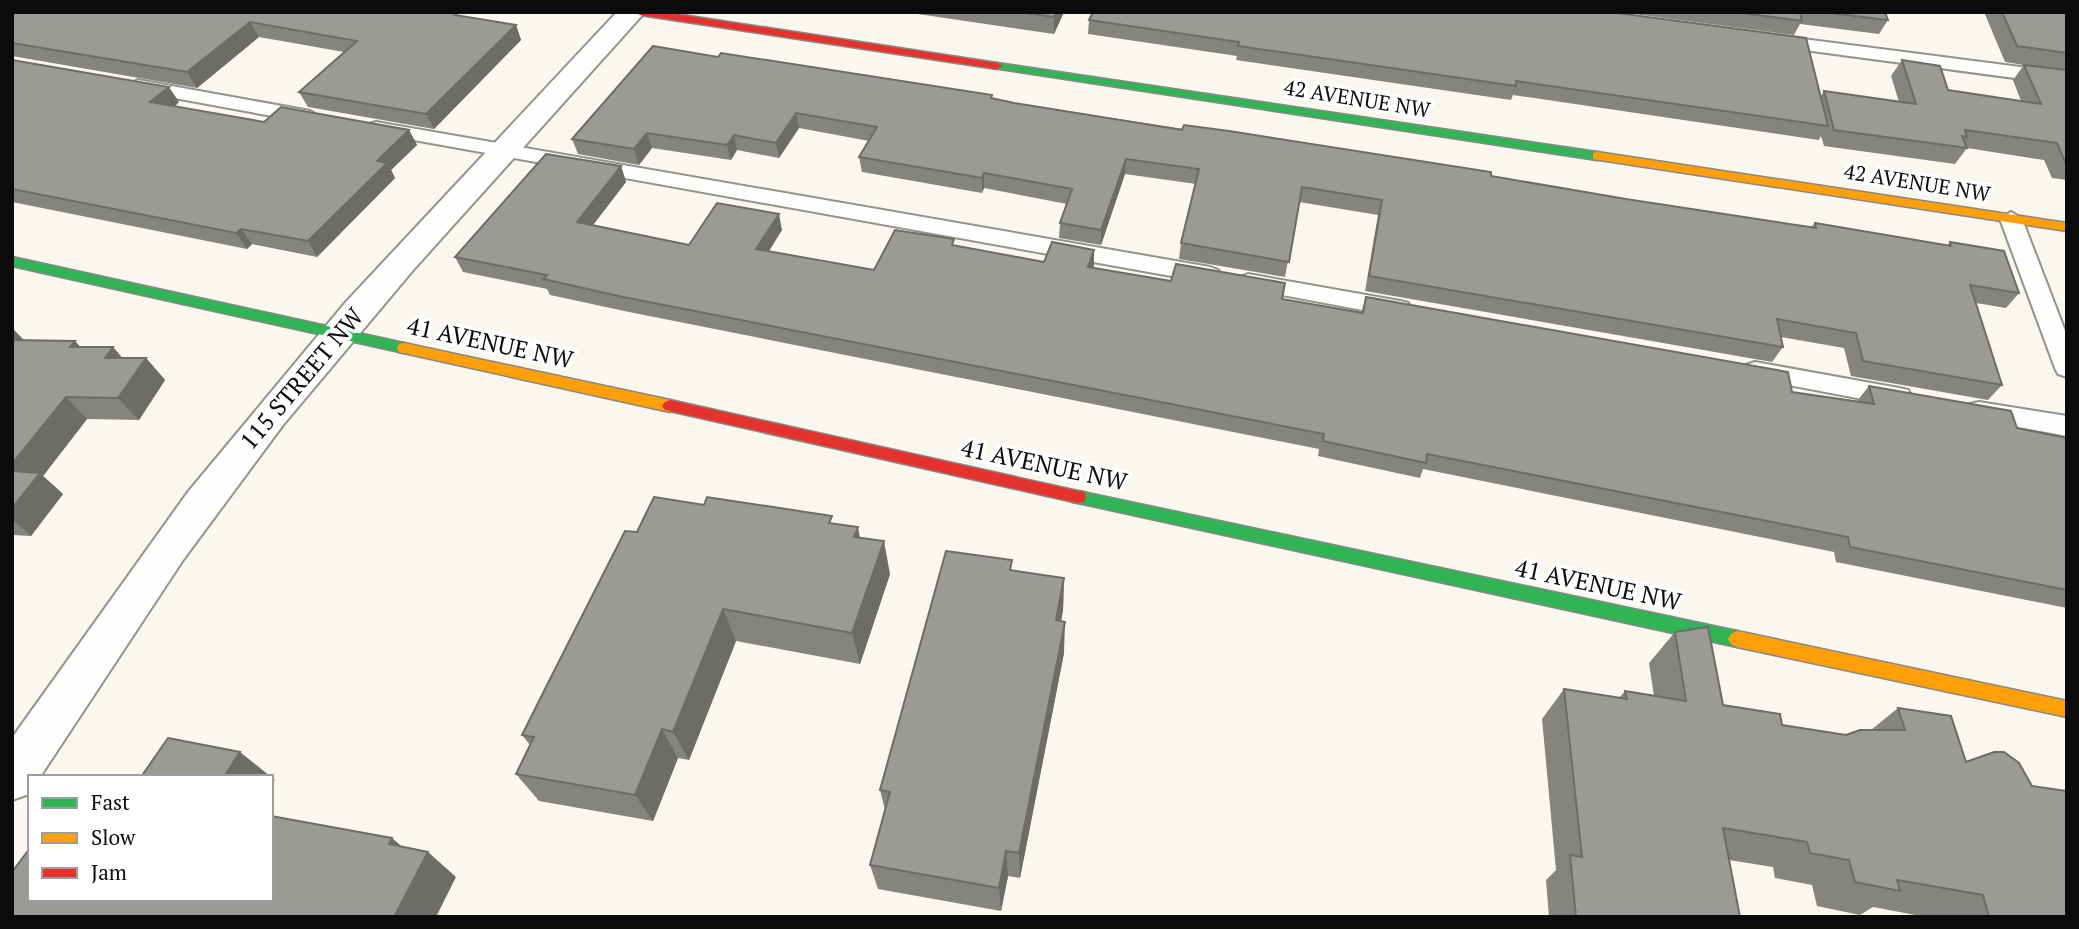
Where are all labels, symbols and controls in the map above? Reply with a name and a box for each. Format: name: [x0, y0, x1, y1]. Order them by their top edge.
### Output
street label: 42 AVENUE NW: [1282, 73, 1433, 123]
street label: 42 AVENUE NW: [1842, 157, 1993, 207]
street label: 115 STREET NW: [232, 300, 370, 456]
street label: 41 AVENUE NW: [404, 309, 577, 375]
street label: 41 AVENUE NW: [958, 431, 1131, 497]
street label: 41 AVENUE NW: [1512, 551, 1685, 617]
legend: [28, 775, 273, 901]
text: Fast: [91, 788, 130, 816]
text: Slow: [91, 823, 136, 851]
text: Jam: [91, 858, 127, 886]

